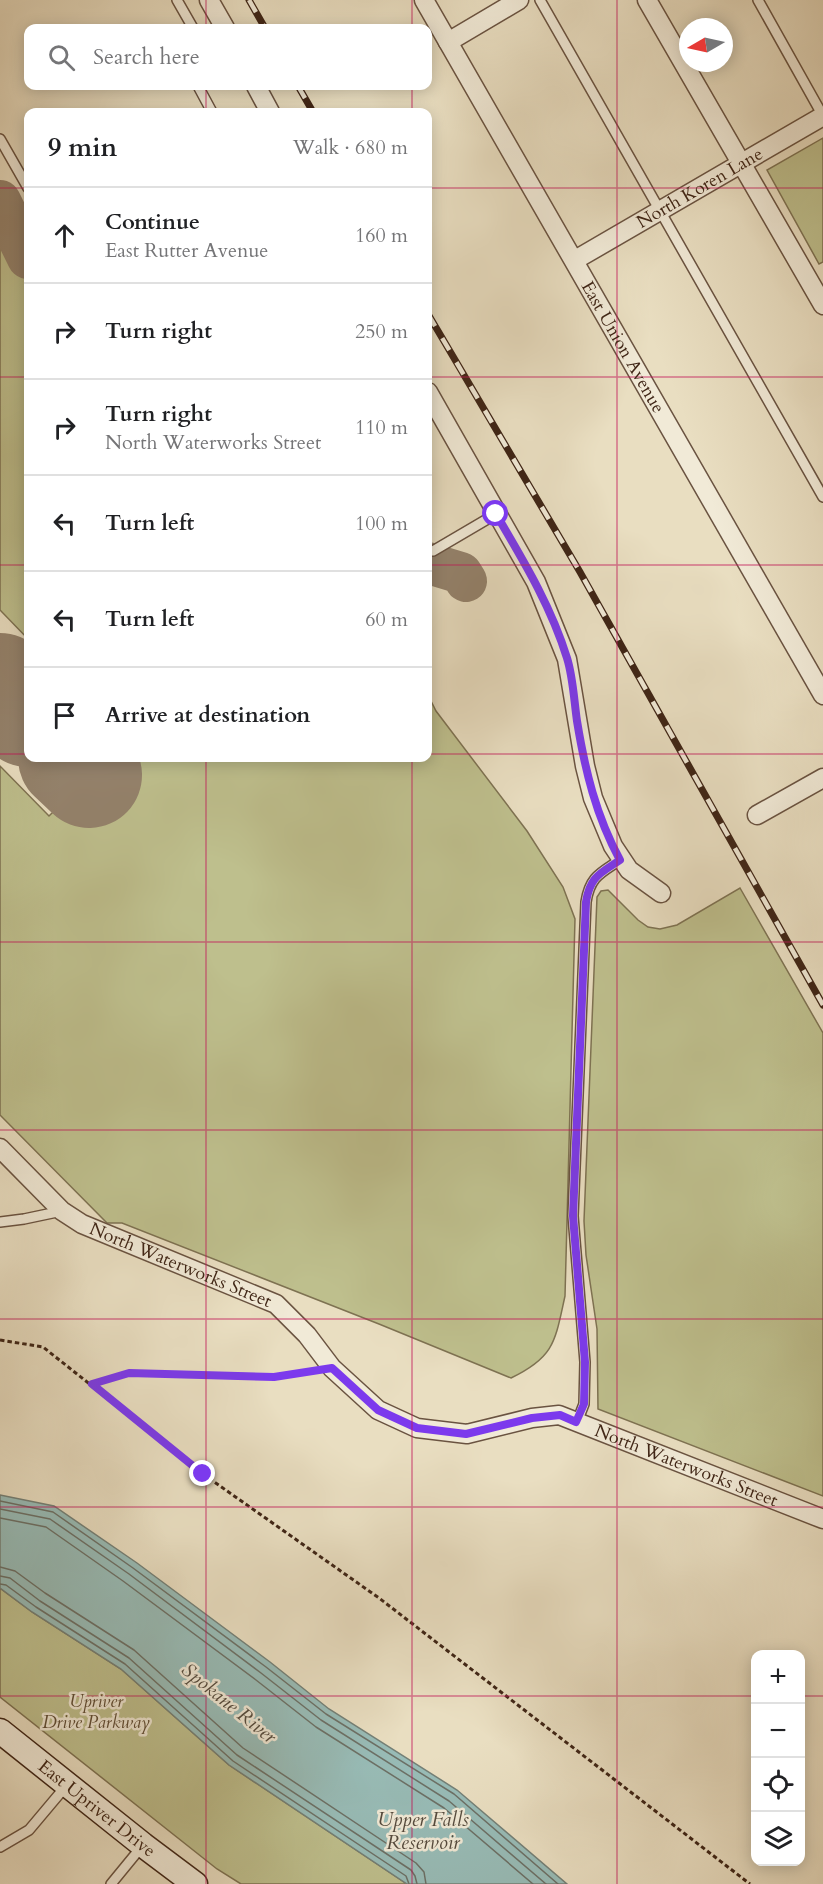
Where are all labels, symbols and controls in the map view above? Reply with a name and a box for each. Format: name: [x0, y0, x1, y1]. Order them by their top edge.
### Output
north arrow: [679, 18, 733, 72]
search box: [24, 24, 432, 90]
icon: search: [45, 41, 78, 74]
text: Search here: [93, 42, 200, 72]
text: 9 min: [48, 130, 117, 165]
text: Walk · 680 m: [293, 134, 408, 161]
street label: North Koren Lane: [632, 141, 767, 234]
text: Continue: [105, 207, 200, 237]
icon: ahead: [48, 219, 81, 252]
text: 160 m: [355, 222, 408, 249]
text: East Rutter Avenue: [105, 237, 268, 264]
street label: East Union Avenue: [575, 276, 671, 418]
icon: right: [48, 315, 81, 348]
text: Turn right: [105, 316, 212, 346]
text: 250 m: [355, 318, 408, 345]
text: Turn right: [105, 399, 212, 429]
icon: right: [48, 411, 81, 444]
text: 110 m: [355, 414, 408, 441]
text: North Waterworks Street: [105, 429, 321, 456]
route start: [482, 500, 508, 526]
icon: left: [48, 507, 81, 540]
text: Turn left: [105, 508, 194, 538]
text: 100 m: [355, 510, 408, 537]
icon: left: [48, 603, 81, 636]
text: Turn left: [105, 604, 194, 634]
text: 60 m: [365, 606, 408, 633]
icon: arrive: [48, 699, 81, 732]
text: Arrive at destination: [105, 700, 310, 730]
street label: North Waterworks Street: [86, 1216, 276, 1314]
street label: North Waterworks Street: [591, 1418, 782, 1513]
route end: [189, 1460, 215, 1486]
map controls: [751, 1650, 805, 1866]
button: +: [751, 1650, 805, 1704]
water label: Spokane River: [176, 1656, 283, 1751]
park label: Upriver Drive Parkway: [42, 1689, 150, 1735]
button: −: [751, 1704, 805, 1758]
street label: East Upriver Drive: [33, 1754, 161, 1863]
button: locate: [751, 1758, 805, 1812]
water label: Upper Falls Reservoir: [377, 1806, 469, 1856]
button: layers: [751, 1812, 805, 1866]

